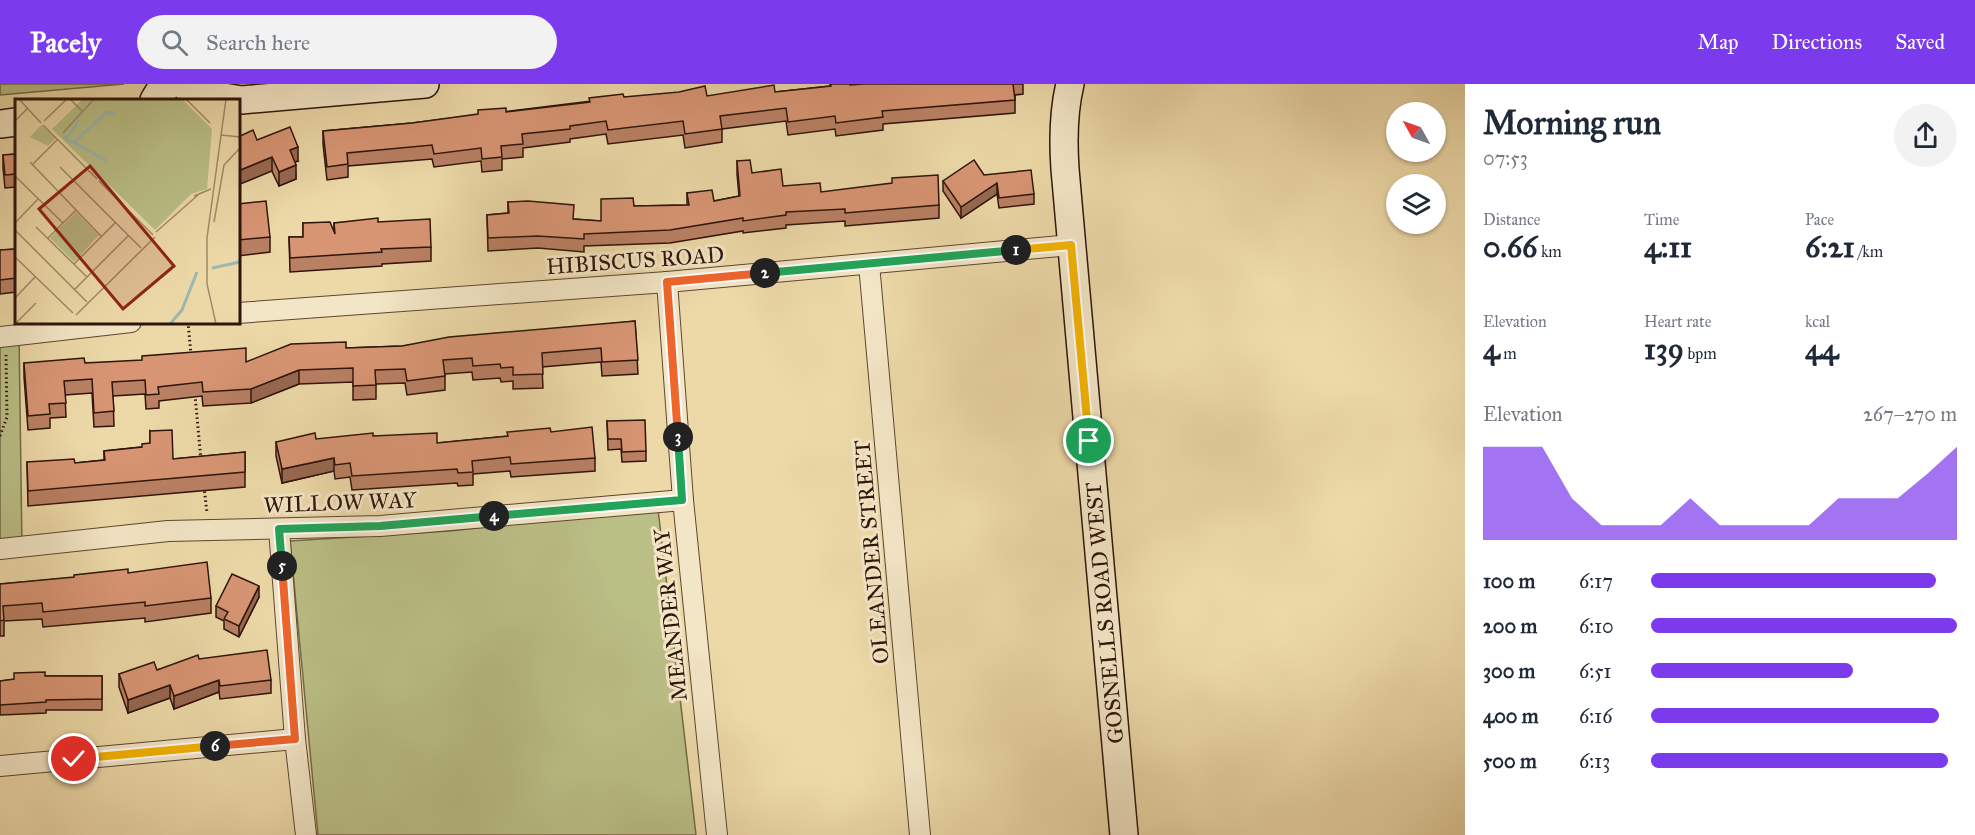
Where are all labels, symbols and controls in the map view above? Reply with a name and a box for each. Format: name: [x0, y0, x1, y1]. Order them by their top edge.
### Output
search box: [137, 15, 557, 69]
text: Pacely: [30, 25, 101, 60]
icon: search: [158, 26, 191, 59]
text: Search here: [206, 29, 310, 56]
text: Map: [1698, 29, 1739, 55]
text: Directions: [1772, 29, 1862, 55]
text: Saved: [1895, 29, 1945, 55]
inset map: [15, 99, 240, 324]
north arrow: [1386, 102, 1446, 162]
map controls: [1386, 102, 1446, 234]
text: Morning run: [1483, 103, 1661, 143]
button: share: [1894, 104, 1957, 167]
text: 07:53: [1483, 146, 1528, 170]
button: layers: [1386, 174, 1446, 234]
text: Distance: [1483, 210, 1540, 229]
text: Time: [1644, 210, 1679, 229]
text: Pace: [1805, 210, 1834, 229]
text: 0.66: [1483, 229, 1537, 265]
text: 4:11: [1644, 229, 1692, 265]
text: 6:21: [1805, 229, 1855, 265]
pin: 1: [1001, 235, 1031, 265]
text: 1: [1013, 240, 1019, 259]
street label: HIBISCUS ROAD: [545, 241, 725, 280]
text: km: [1537, 242, 1562, 261]
text: /km: [1855, 242, 1883, 261]
pin: 2: [750, 258, 780, 288]
text: 2: [761, 263, 769, 282]
text: Elevation: [1483, 312, 1547, 331]
text: Heart rate: [1644, 312, 1711, 331]
text: kcal: [1805, 312, 1830, 331]
text: 4: [1483, 331, 1500, 367]
text: 139: [1644, 331, 1684, 367]
text: 44: [1805, 331, 1838, 367]
text: m: [1500, 344, 1517, 363]
text: bpm: [1684, 344, 1717, 363]
text: Elevation: [1483, 402, 1562, 426]
text: 267–270 m: [1863, 402, 1957, 426]
pin: [1063, 415, 1114, 466]
pin: 3: [663, 422, 693, 452]
icon: arrive: [1072, 424, 1105, 457]
text: 3: [675, 427, 681, 446]
street label: OLEANDER STREET: [848, 439, 895, 665]
street label: GOSNELLS ROAD WEST: [1080, 481, 1129, 745]
street label: WILLOW WAY: [263, 486, 418, 519]
pin: 4: [479, 501, 509, 531]
text: 4: [490, 506, 498, 525]
street label: MEANDER WAY: [648, 526, 693, 702]
pin: 5: [267, 551, 297, 581]
text: 5: [278, 556, 286, 575]
text: 100 m: [1483, 569, 1535, 593]
text: 6:17: [1579, 569, 1613, 593]
text: 200 m: [1483, 614, 1537, 638]
text: 6:10: [1579, 614, 1614, 638]
text: 300 m: [1483, 659, 1535, 683]
text: 6:51: [1579, 659, 1612, 683]
text: 400 m: [1483, 704, 1539, 728]
text: 6:16: [1579, 704, 1612, 728]
pin: 6: [200, 731, 230, 761]
pin: [48, 733, 99, 784]
text: 6: [211, 736, 219, 755]
icon: check: [57, 742, 90, 775]
text: 500 m: [1483, 749, 1537, 773]
text: 6:13: [1579, 749, 1610, 773]

